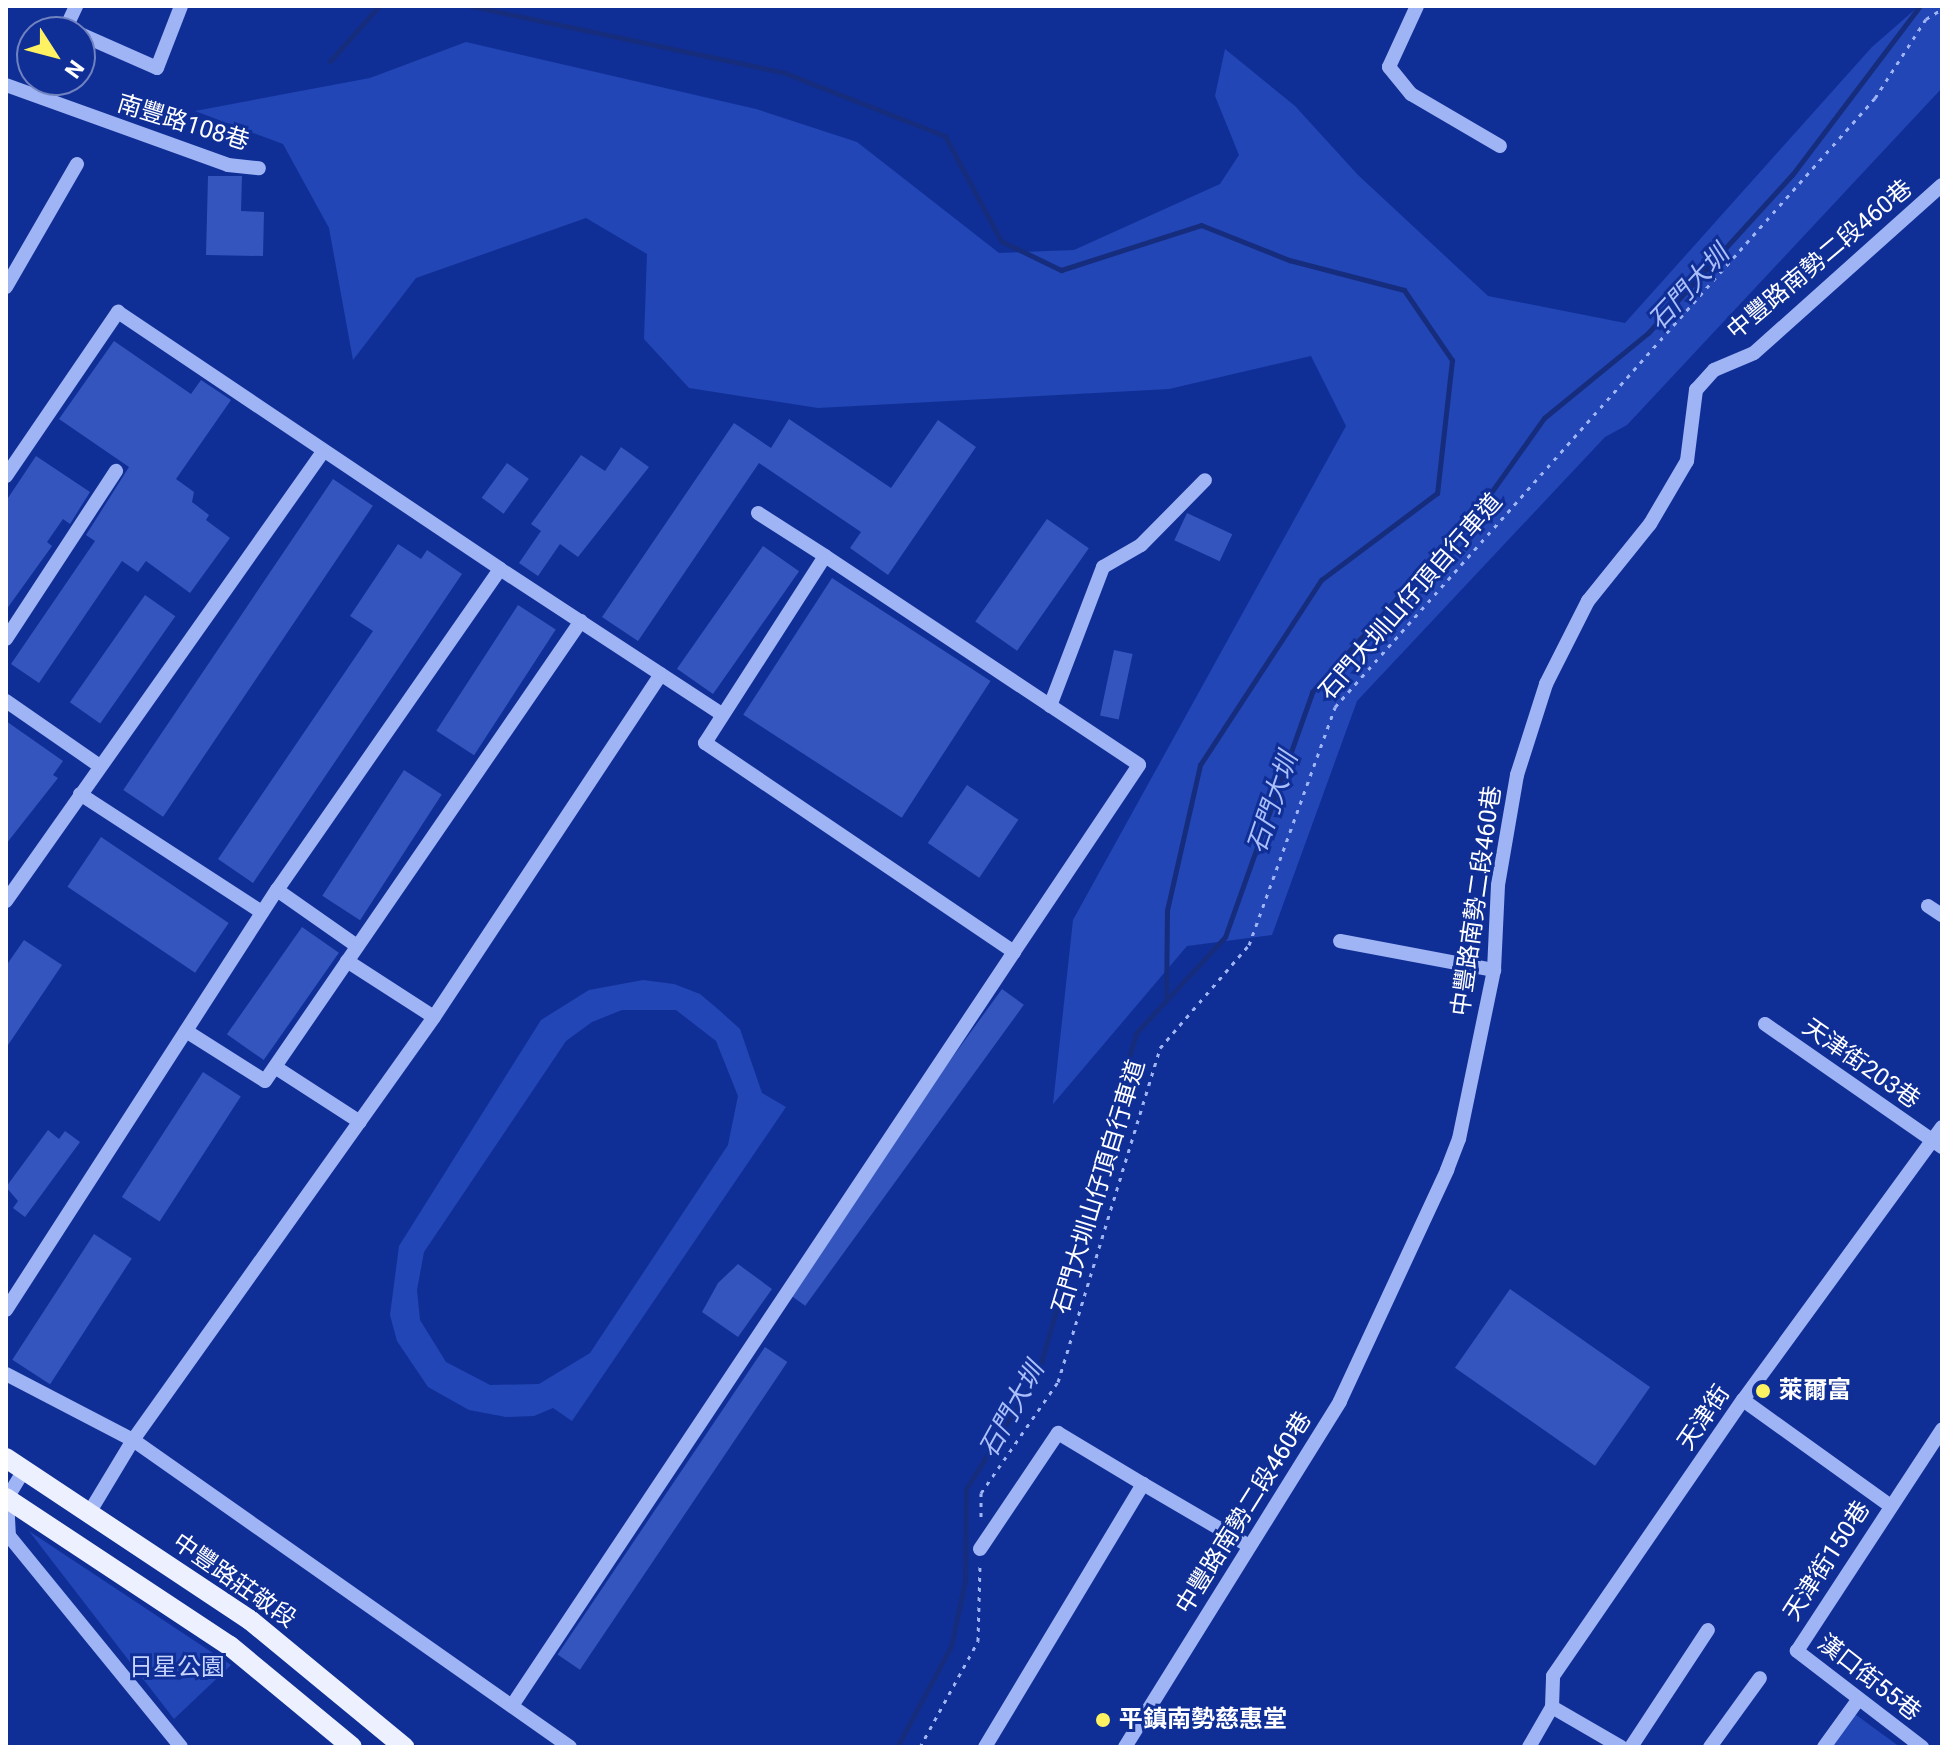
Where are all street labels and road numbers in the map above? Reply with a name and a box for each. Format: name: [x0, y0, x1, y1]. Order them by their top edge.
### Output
street label: 南豐路108巷: [114, 89, 252, 157]
street label: 中豐路南勢二段460巷: [1722, 174, 1918, 346]
street label: 石門大圳山仔頂自行車道: [1314, 488, 1508, 706]
street label: 中豐路南勢二段460巷: [1447, 784, 1507, 1018]
street label: 天津街203巷: [1797, 1013, 1925, 1115]
street label: 石門大圳山仔頂自行車道: [1047, 1057, 1151, 1317]
street label: 天津街: [1672, 1380, 1736, 1456]
street label: 中豐路南勢二段460巷: [1170, 1407, 1318, 1619]
street label: 天津街150巷: [1778, 1496, 1876, 1626]
street label: 中豐路莊敬段: [167, 1528, 301, 1634]
street label: 漢口街55巷: [1812, 1629, 1926, 1727]

